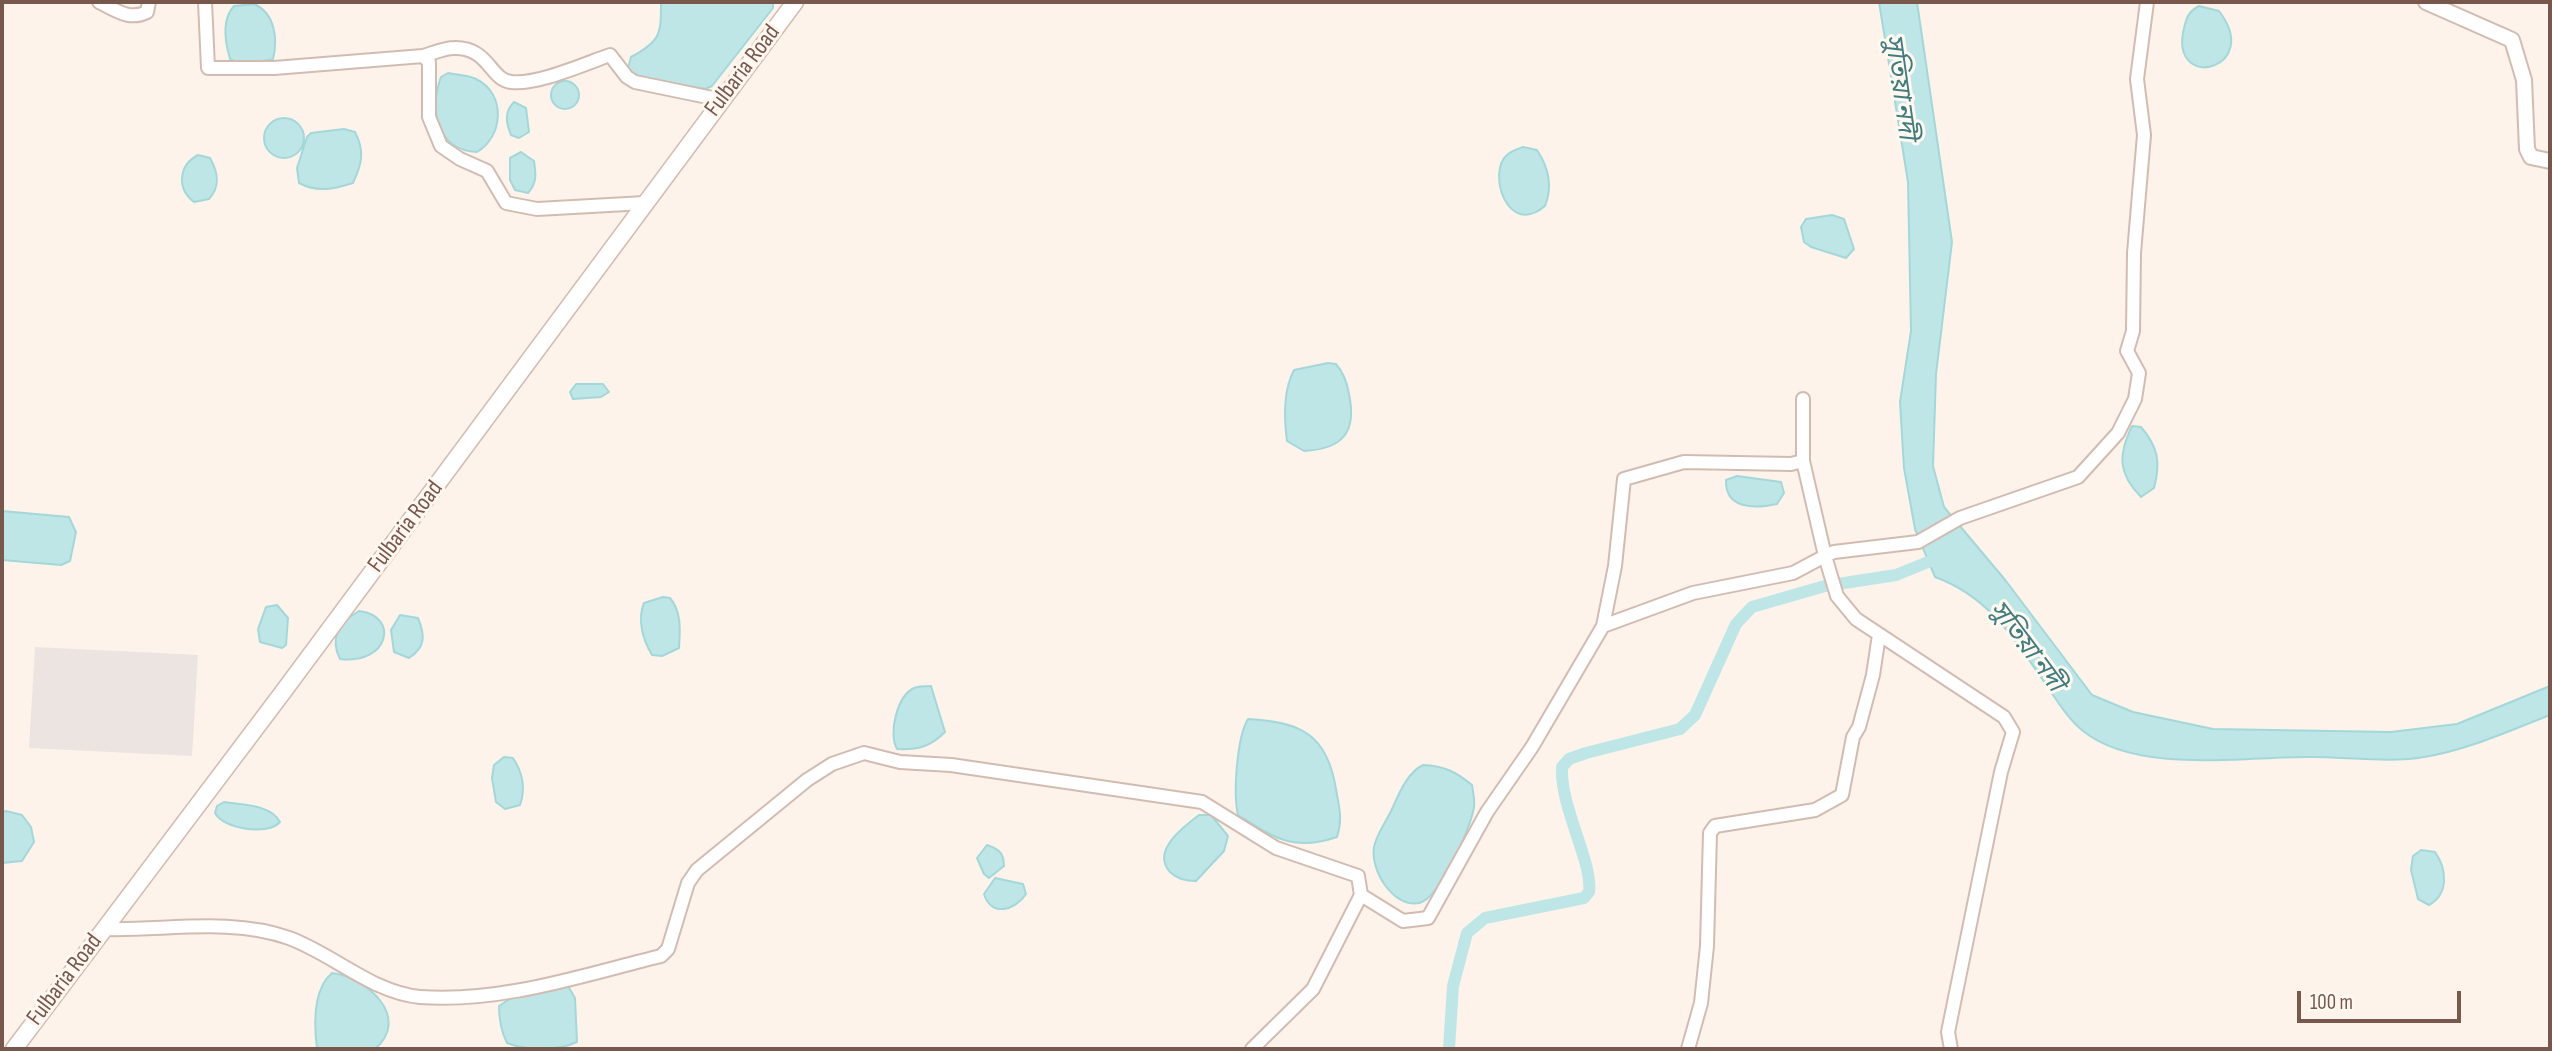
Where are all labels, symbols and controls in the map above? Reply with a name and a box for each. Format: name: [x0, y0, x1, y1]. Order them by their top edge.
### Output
street label: Fulbaria Road: [699, 20, 787, 122]
water label: সুতিয়া নদী: [1876, 32, 1922, 142]
street label: Fulbaria Road: [362, 476, 450, 578]
water label: সুতিয়া নদী: [1982, 595, 2070, 699]
street label: Fulbaria Road: [21, 929, 109, 1031]
scale bar: [2300, 978, 2464, 1022]
text: 100 m: [2310, 990, 2353, 1015]

